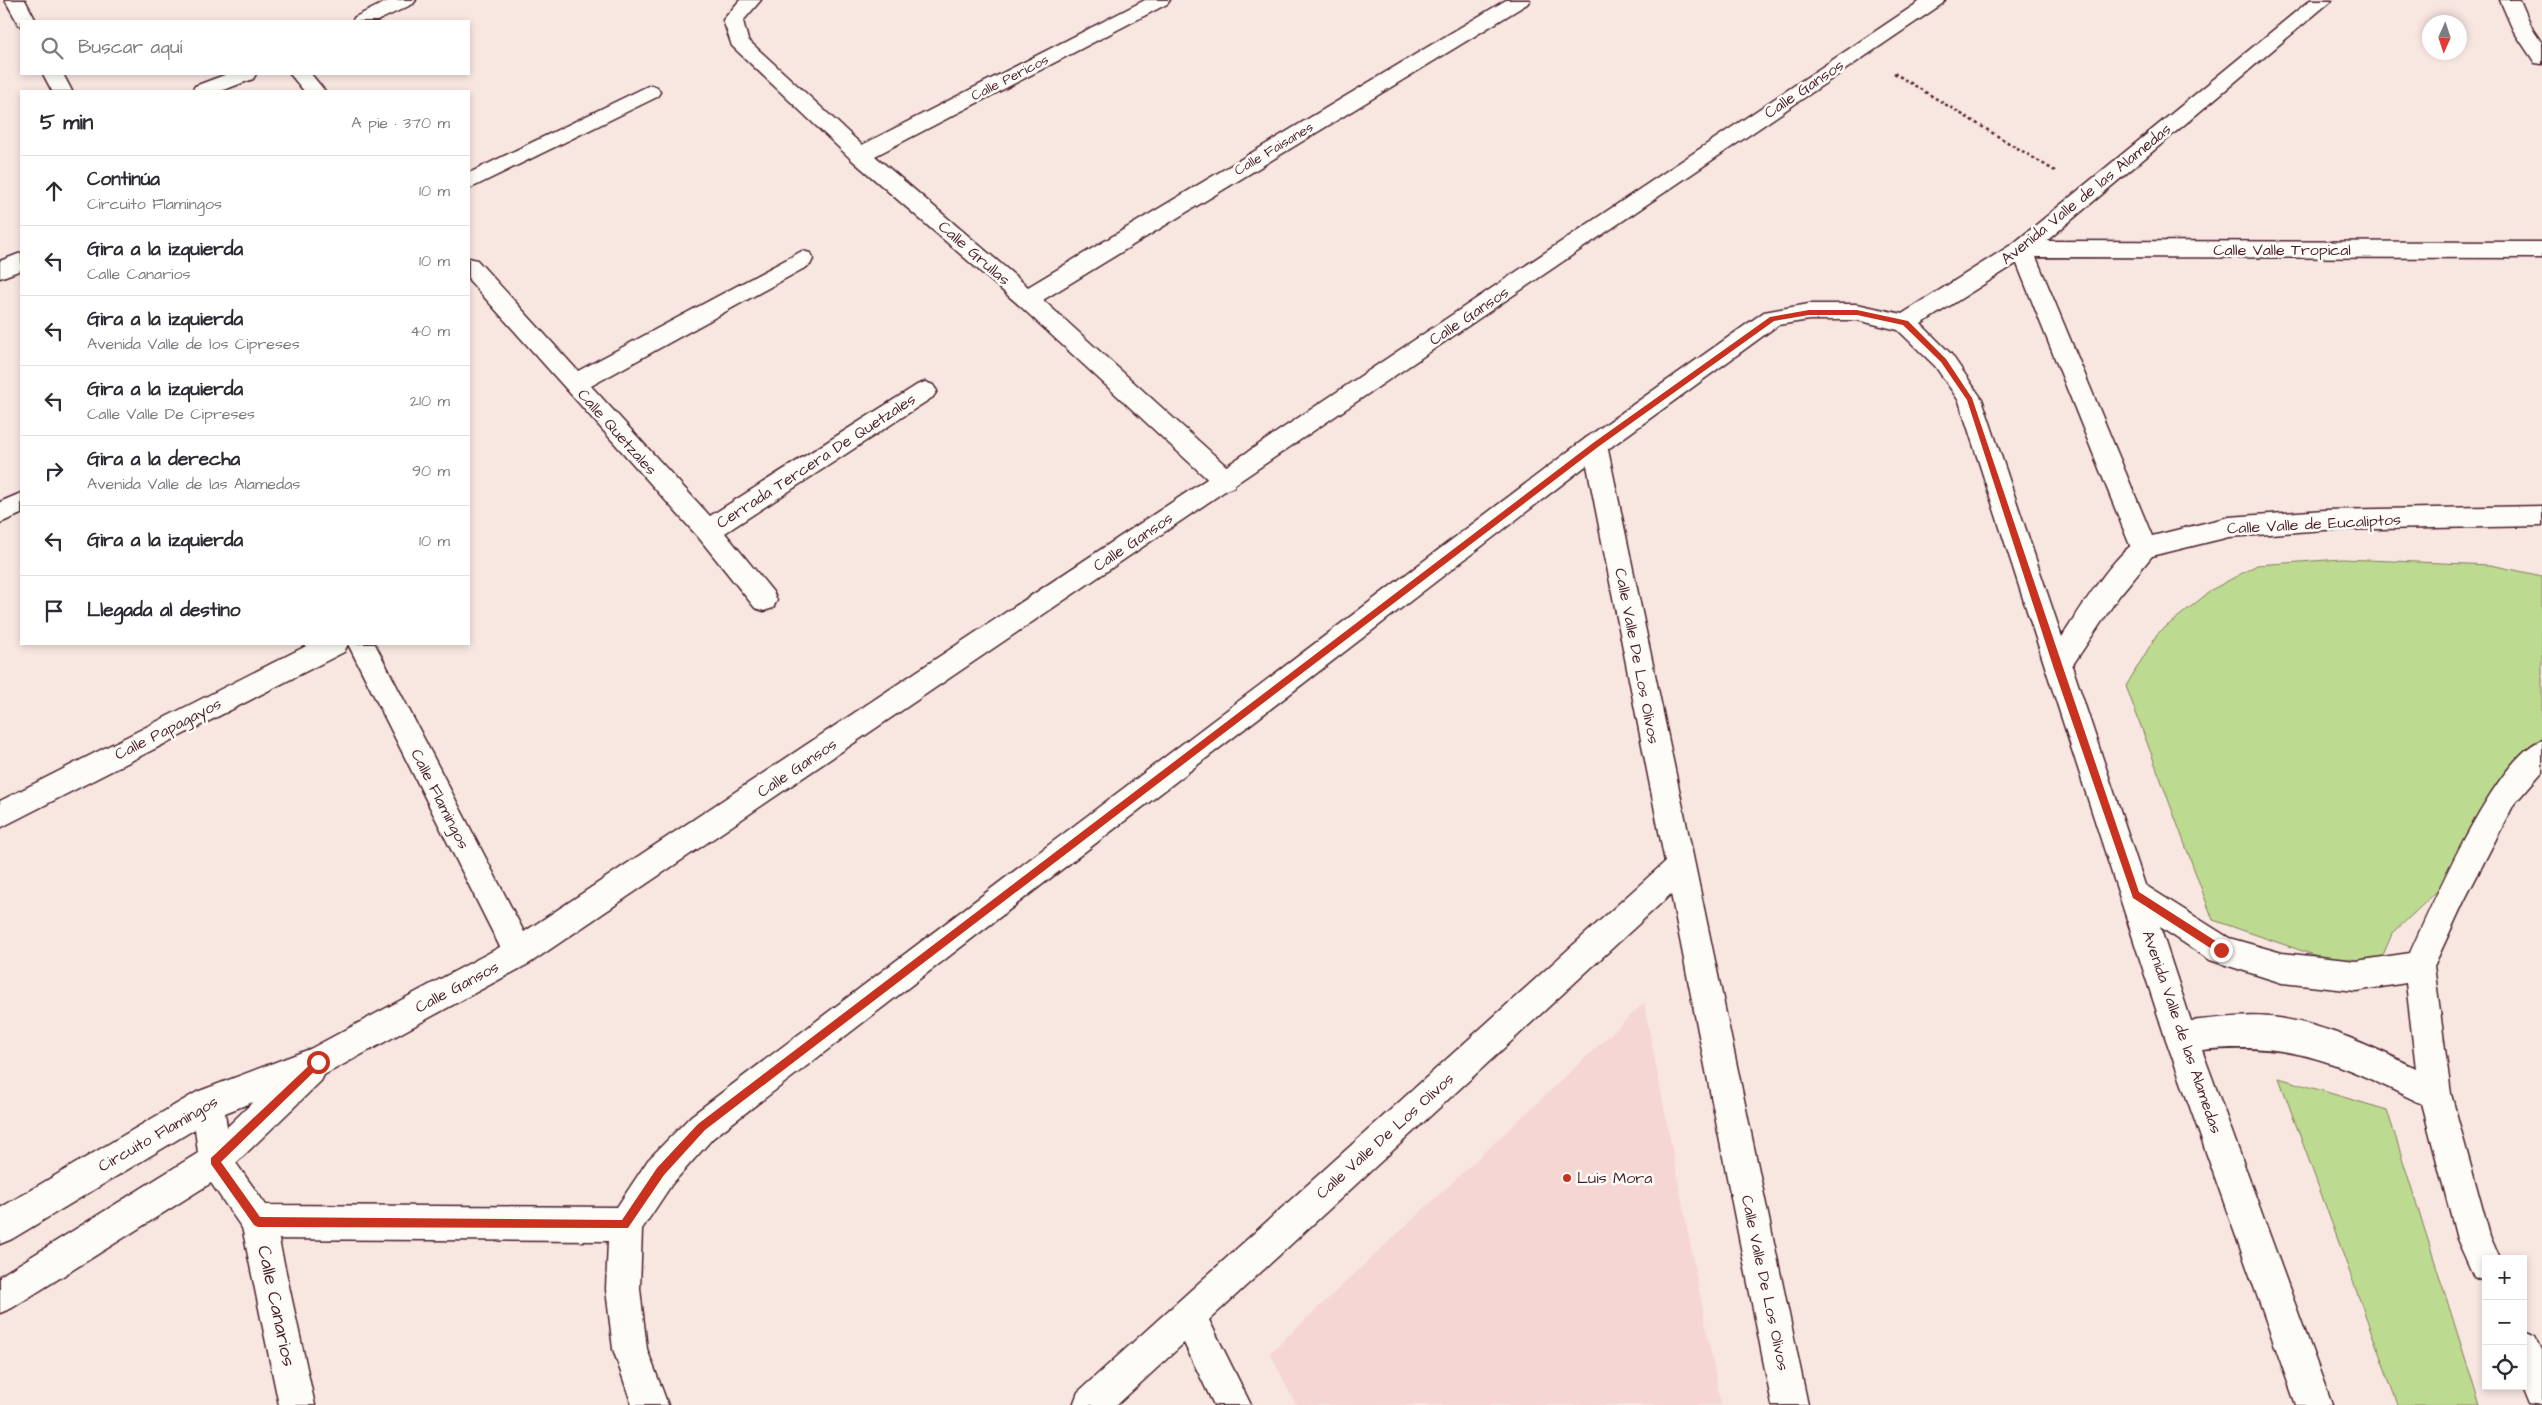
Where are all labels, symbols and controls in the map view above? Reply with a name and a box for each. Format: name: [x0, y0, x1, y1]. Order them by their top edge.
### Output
north arrow: [2422, 15, 2467, 60]
search box: [20, 20, 470, 75]
icon: search: [38, 34, 66, 62]
text: Buscar aquí: [78, 34, 182, 61]
street label: Calle Pericos: [968, 50, 1052, 106]
street label: Calle Gansos: [1760, 54, 1848, 124]
text: 5 min: [40, 108, 93, 137]
text: A pie · 370 m: [351, 112, 450, 134]
street label: Calle Faisanes: [1231, 117, 1317, 181]
street label: Avenida Valle de las Alamedas: [1996, 118, 2176, 270]
text: Continúa: [87, 166, 160, 193]
icon: ahead: [40, 177, 68, 205]
text: 10 m: [419, 180, 450, 202]
text: Circuito Flamingos: [87, 193, 222, 215]
street label: Calle Grullas: [933, 216, 1015, 290]
text: Gira a la izquierda: [87, 236, 243, 263]
street label: Calle Valle Tropical: [2213, 239, 2351, 261]
icon: left: [40, 247, 68, 275]
text: 10 m: [419, 250, 450, 272]
text: Calle Canarios: [87, 263, 190, 285]
street label: Calle Gansos: [1425, 281, 1513, 351]
text: Gira a la izquierda: [87, 306, 243, 333]
icon: left: [40, 317, 68, 345]
text: 40 m: [410, 320, 450, 342]
text: Avenida Valle de los Cipreses: [87, 333, 300, 355]
text: Gira a la izquierda: [87, 376, 243, 403]
street label: Calle Quetzales: [572, 384, 662, 480]
icon: left: [40, 387, 68, 415]
street label: Cerrada Tercera De Quetzales: [712, 388, 920, 534]
text: 210 m: [410, 390, 450, 412]
text: Calle Valle De Cipreses: [87, 403, 255, 425]
text: Gira a la derecha: [87, 446, 240, 473]
icon: right: [40, 457, 68, 485]
text: 90 m: [412, 460, 450, 482]
text: Avenida Valle de las Alamedas: [87, 473, 300, 495]
street label: Calle Gansos: [1089, 507, 1177, 577]
street label: Calle Valle de Eucaliptos: [2226, 508, 2402, 540]
icon: left: [40, 527, 68, 555]
text: Gira a la izquierda: [87, 527, 243, 554]
text: 10 m: [419, 530, 450, 552]
street label: Calle Valle De Los Olivos: [1609, 566, 1665, 746]
icon: arrive: [40, 597, 68, 625]
text: Llegada al destino: [87, 597, 240, 624]
street label: Calle Papagayos: [111, 693, 226, 766]
street label: Calle Gansos: [753, 733, 841, 803]
street label: Calle Flamingos: [404, 745, 475, 853]
street label: Avenida Valle de las Alamedas: [2137, 928, 2227, 1136]
route end: [2210, 939, 2233, 962]
street label: Calle Gansos: [411, 956, 503, 1018]
route start: [307, 1051, 330, 1074]
street label: Calle Valle De Los Olivos: [1311, 1068, 1459, 1204]
street label: Circuito Flamingos: [94, 1091, 222, 1178]
place label: Luis Mora: [1577, 1167, 1652, 1189]
marker: Luis Mora: [1561, 1172, 1573, 1184]
street label: Calle Valle De Los Olivos: [1736, 1193, 1794, 1373]
street label: Calle Canarios: [250, 1243, 302, 1369]
map controls: [2482, 1255, 2527, 1390]
button: +: [2482, 1255, 2527, 1300]
button: −: [2482, 1300, 2527, 1345]
button: locate: [2482, 1345, 2527, 1390]

